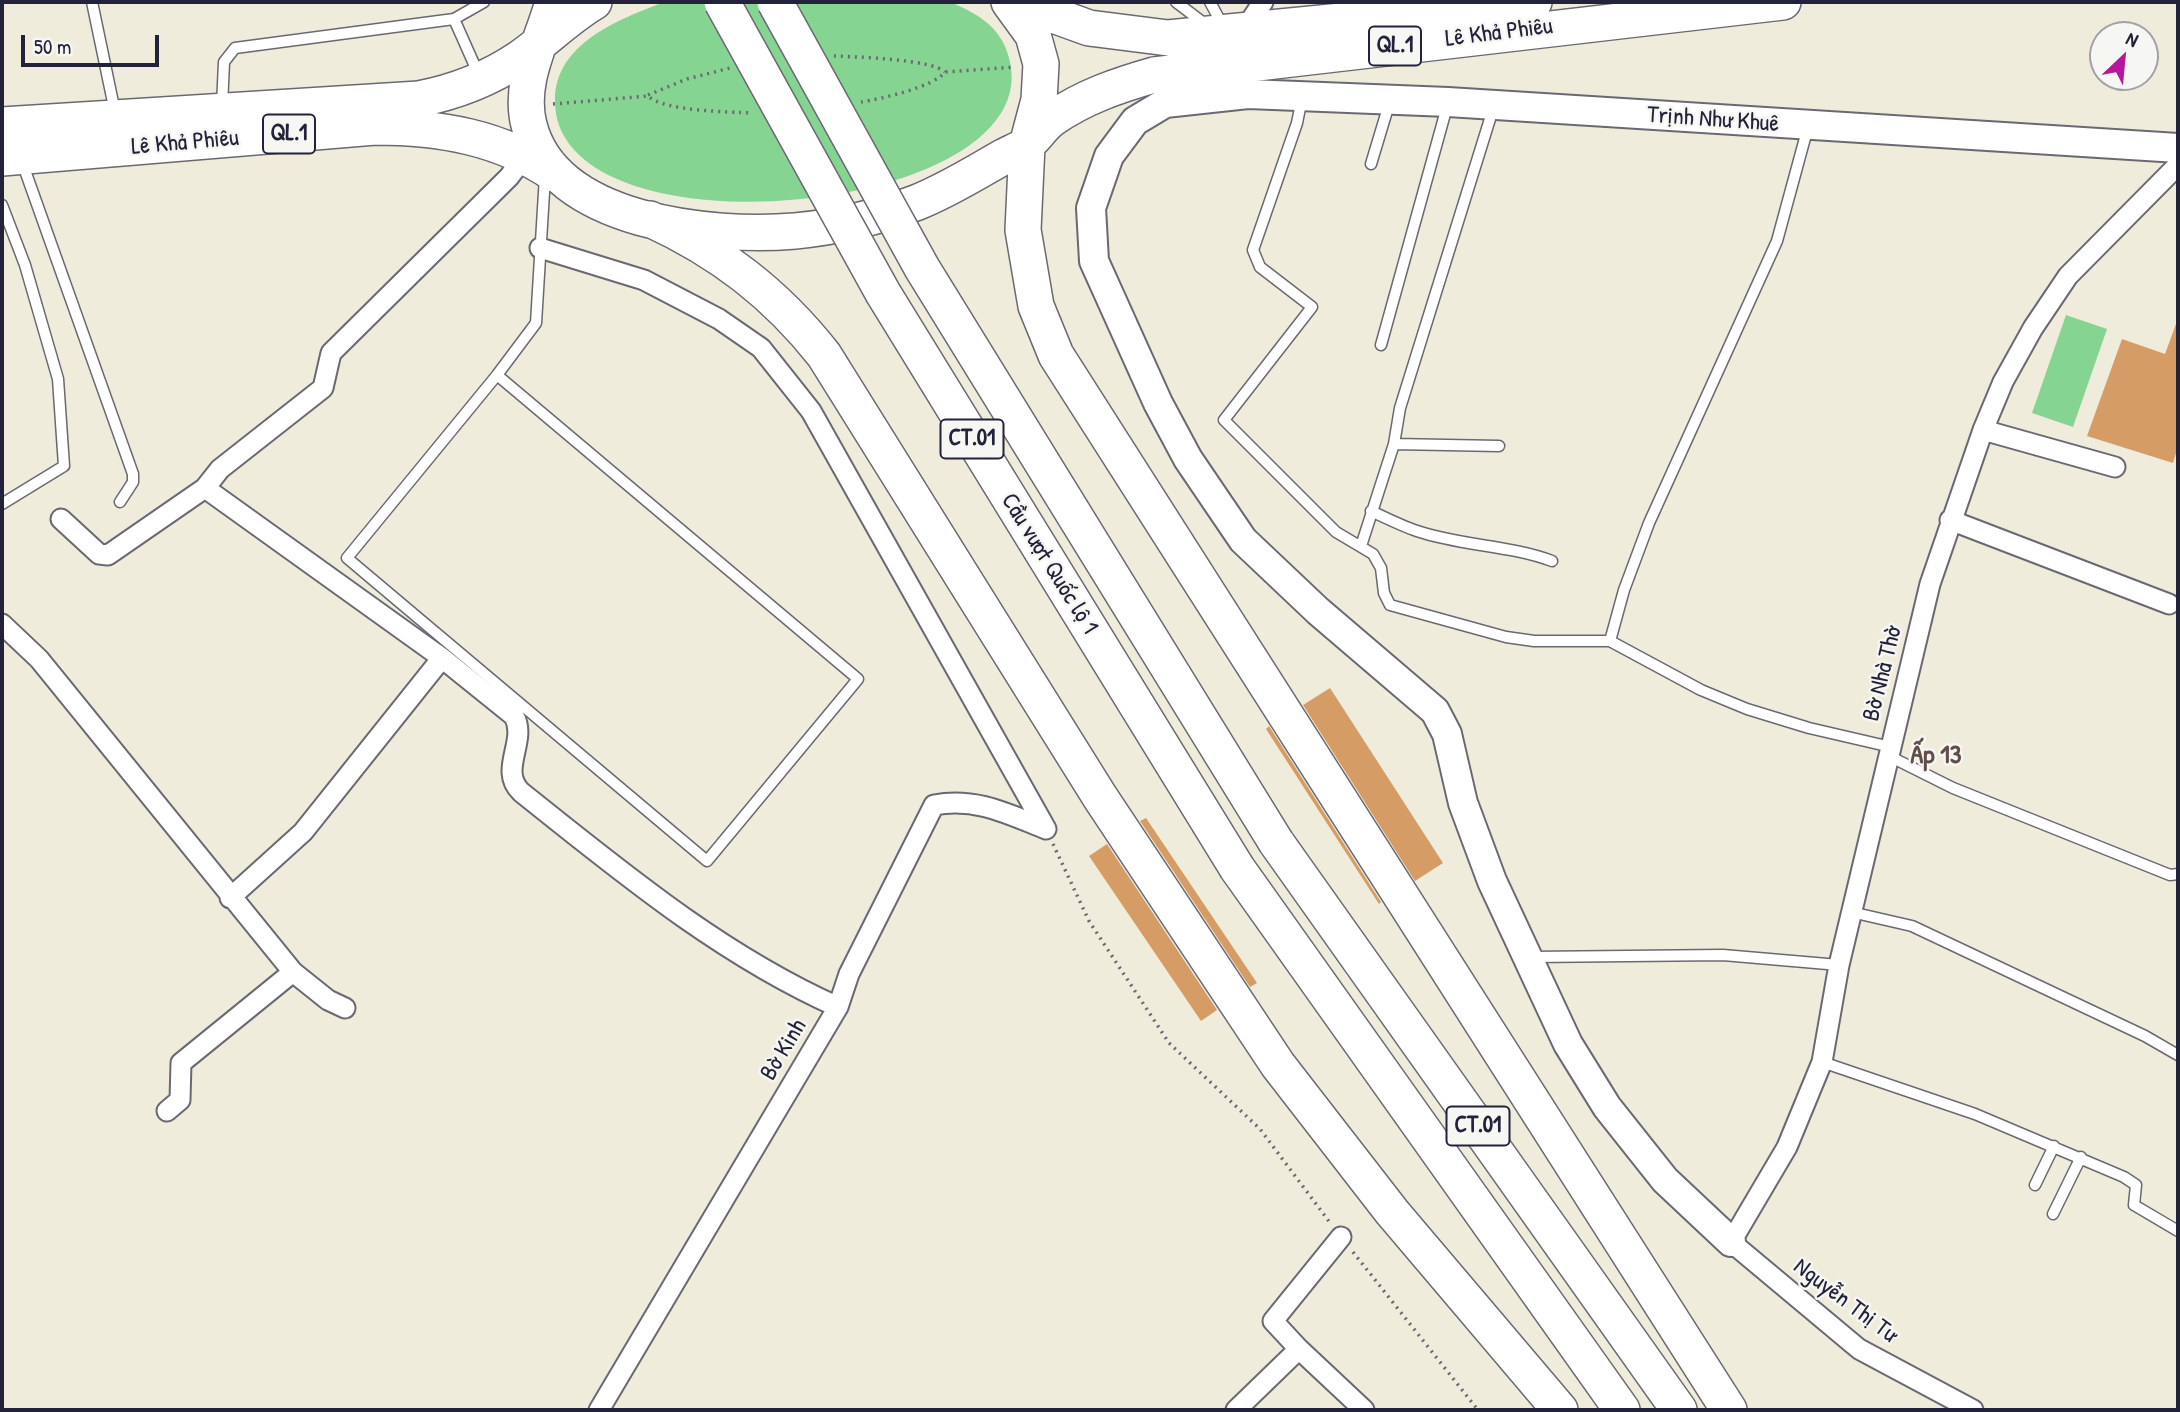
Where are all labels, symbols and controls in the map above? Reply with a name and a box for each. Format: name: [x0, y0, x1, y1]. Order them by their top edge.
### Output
street label: Lê Khả Phiêu: [1444, 12, 1554, 54]
scale bar: [24, 21, 163, 65]
north arrow: [2089, 21, 2159, 91]
text: N: [2122, 25, 2143, 53]
road number: QL.1: [1369, 26, 1421, 66]
text: 50 m: [34, 32, 71, 61]
street label: Trịnh Như Khuê: [1646, 101, 1780, 139]
road number: QL.1: [263, 114, 315, 154]
street label: Lê Khả Phiêu: [130, 124, 240, 162]
road number: CT.01: [940, 420, 1004, 458]
street label: Cầu vượt Quốc lộ 1: [994, 488, 1104, 640]
street label: Bờ Nhà Thờ: [1857, 624, 1909, 724]
district label: Ấp 13: [1911, 740, 1961, 772]
street label: Bờ Kinh: [755, 1014, 813, 1086]
road number: CT.01: [1446, 1106, 1510, 1146]
street label: Nguyễn Thị Tư: [1788, 1253, 1902, 1349]

